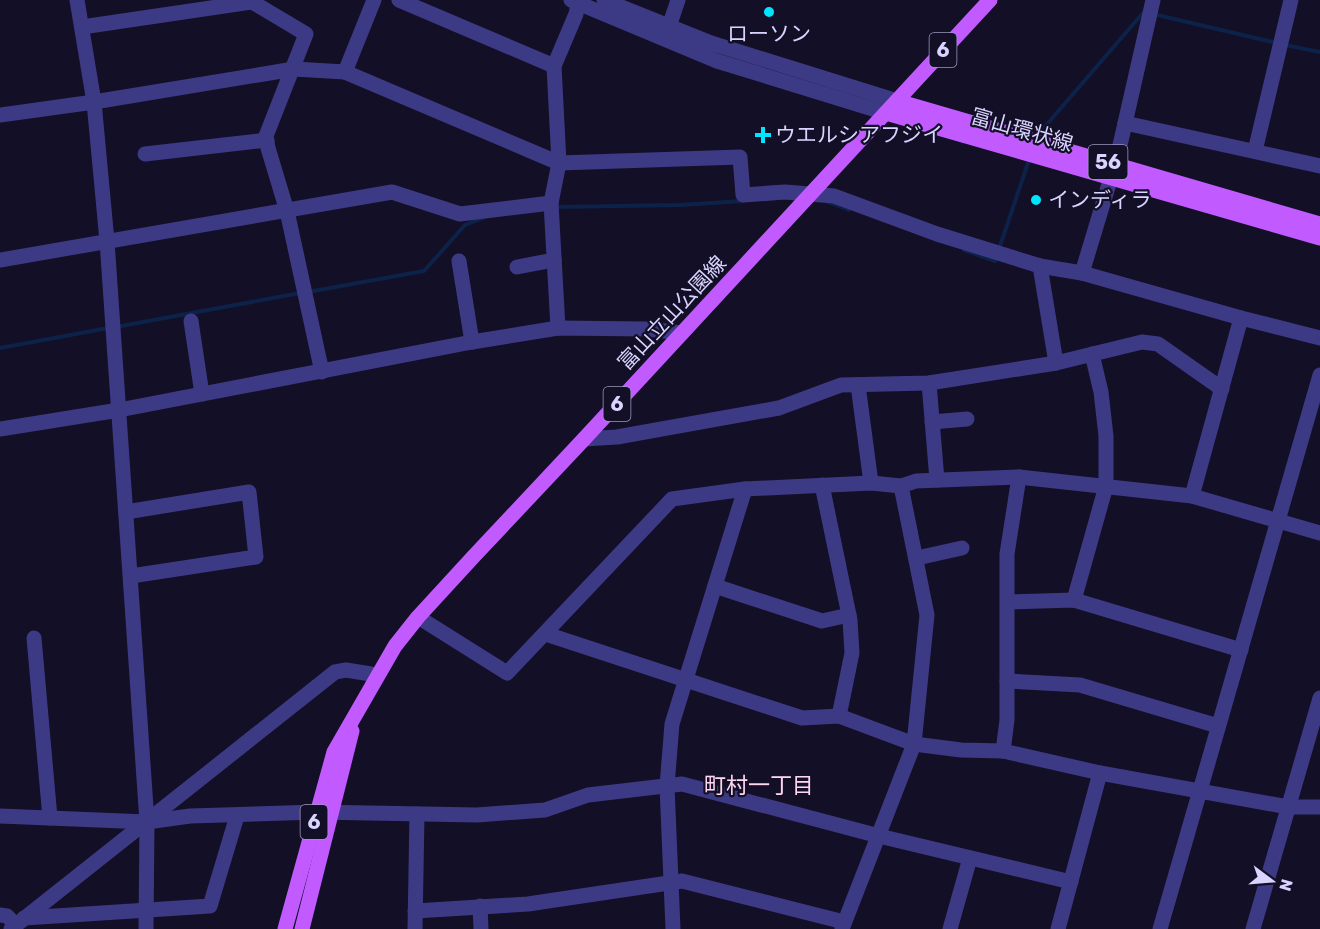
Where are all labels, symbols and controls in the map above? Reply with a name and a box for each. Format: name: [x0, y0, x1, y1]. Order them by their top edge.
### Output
marker: ローソン: [762, 5, 776, 19]
place label: ローソン: [727, 21, 811, 46]
road number: 6: [930, 33, 956, 67]
street label: 富山環状線: [968, 103, 1076, 156]
place label: ウエルシアフジイ: [775, 122, 943, 147]
marker: ウエルシアフジイ: [756, 128, 770, 142]
road number: 56: [1088, 145, 1128, 179]
place label: インディラ: [1048, 187, 1152, 212]
marker: インディラ: [1029, 193, 1043, 207]
street label: 富山立山公園線: [612, 250, 731, 375]
road number: 6: [604, 387, 630, 421]
district label: 町村一丁目: [704, 772, 814, 799]
road number: 6: [300, 805, 328, 839]
north arrow: [1242, 851, 1302, 911]
text: N: [1275, 877, 1297, 893]

